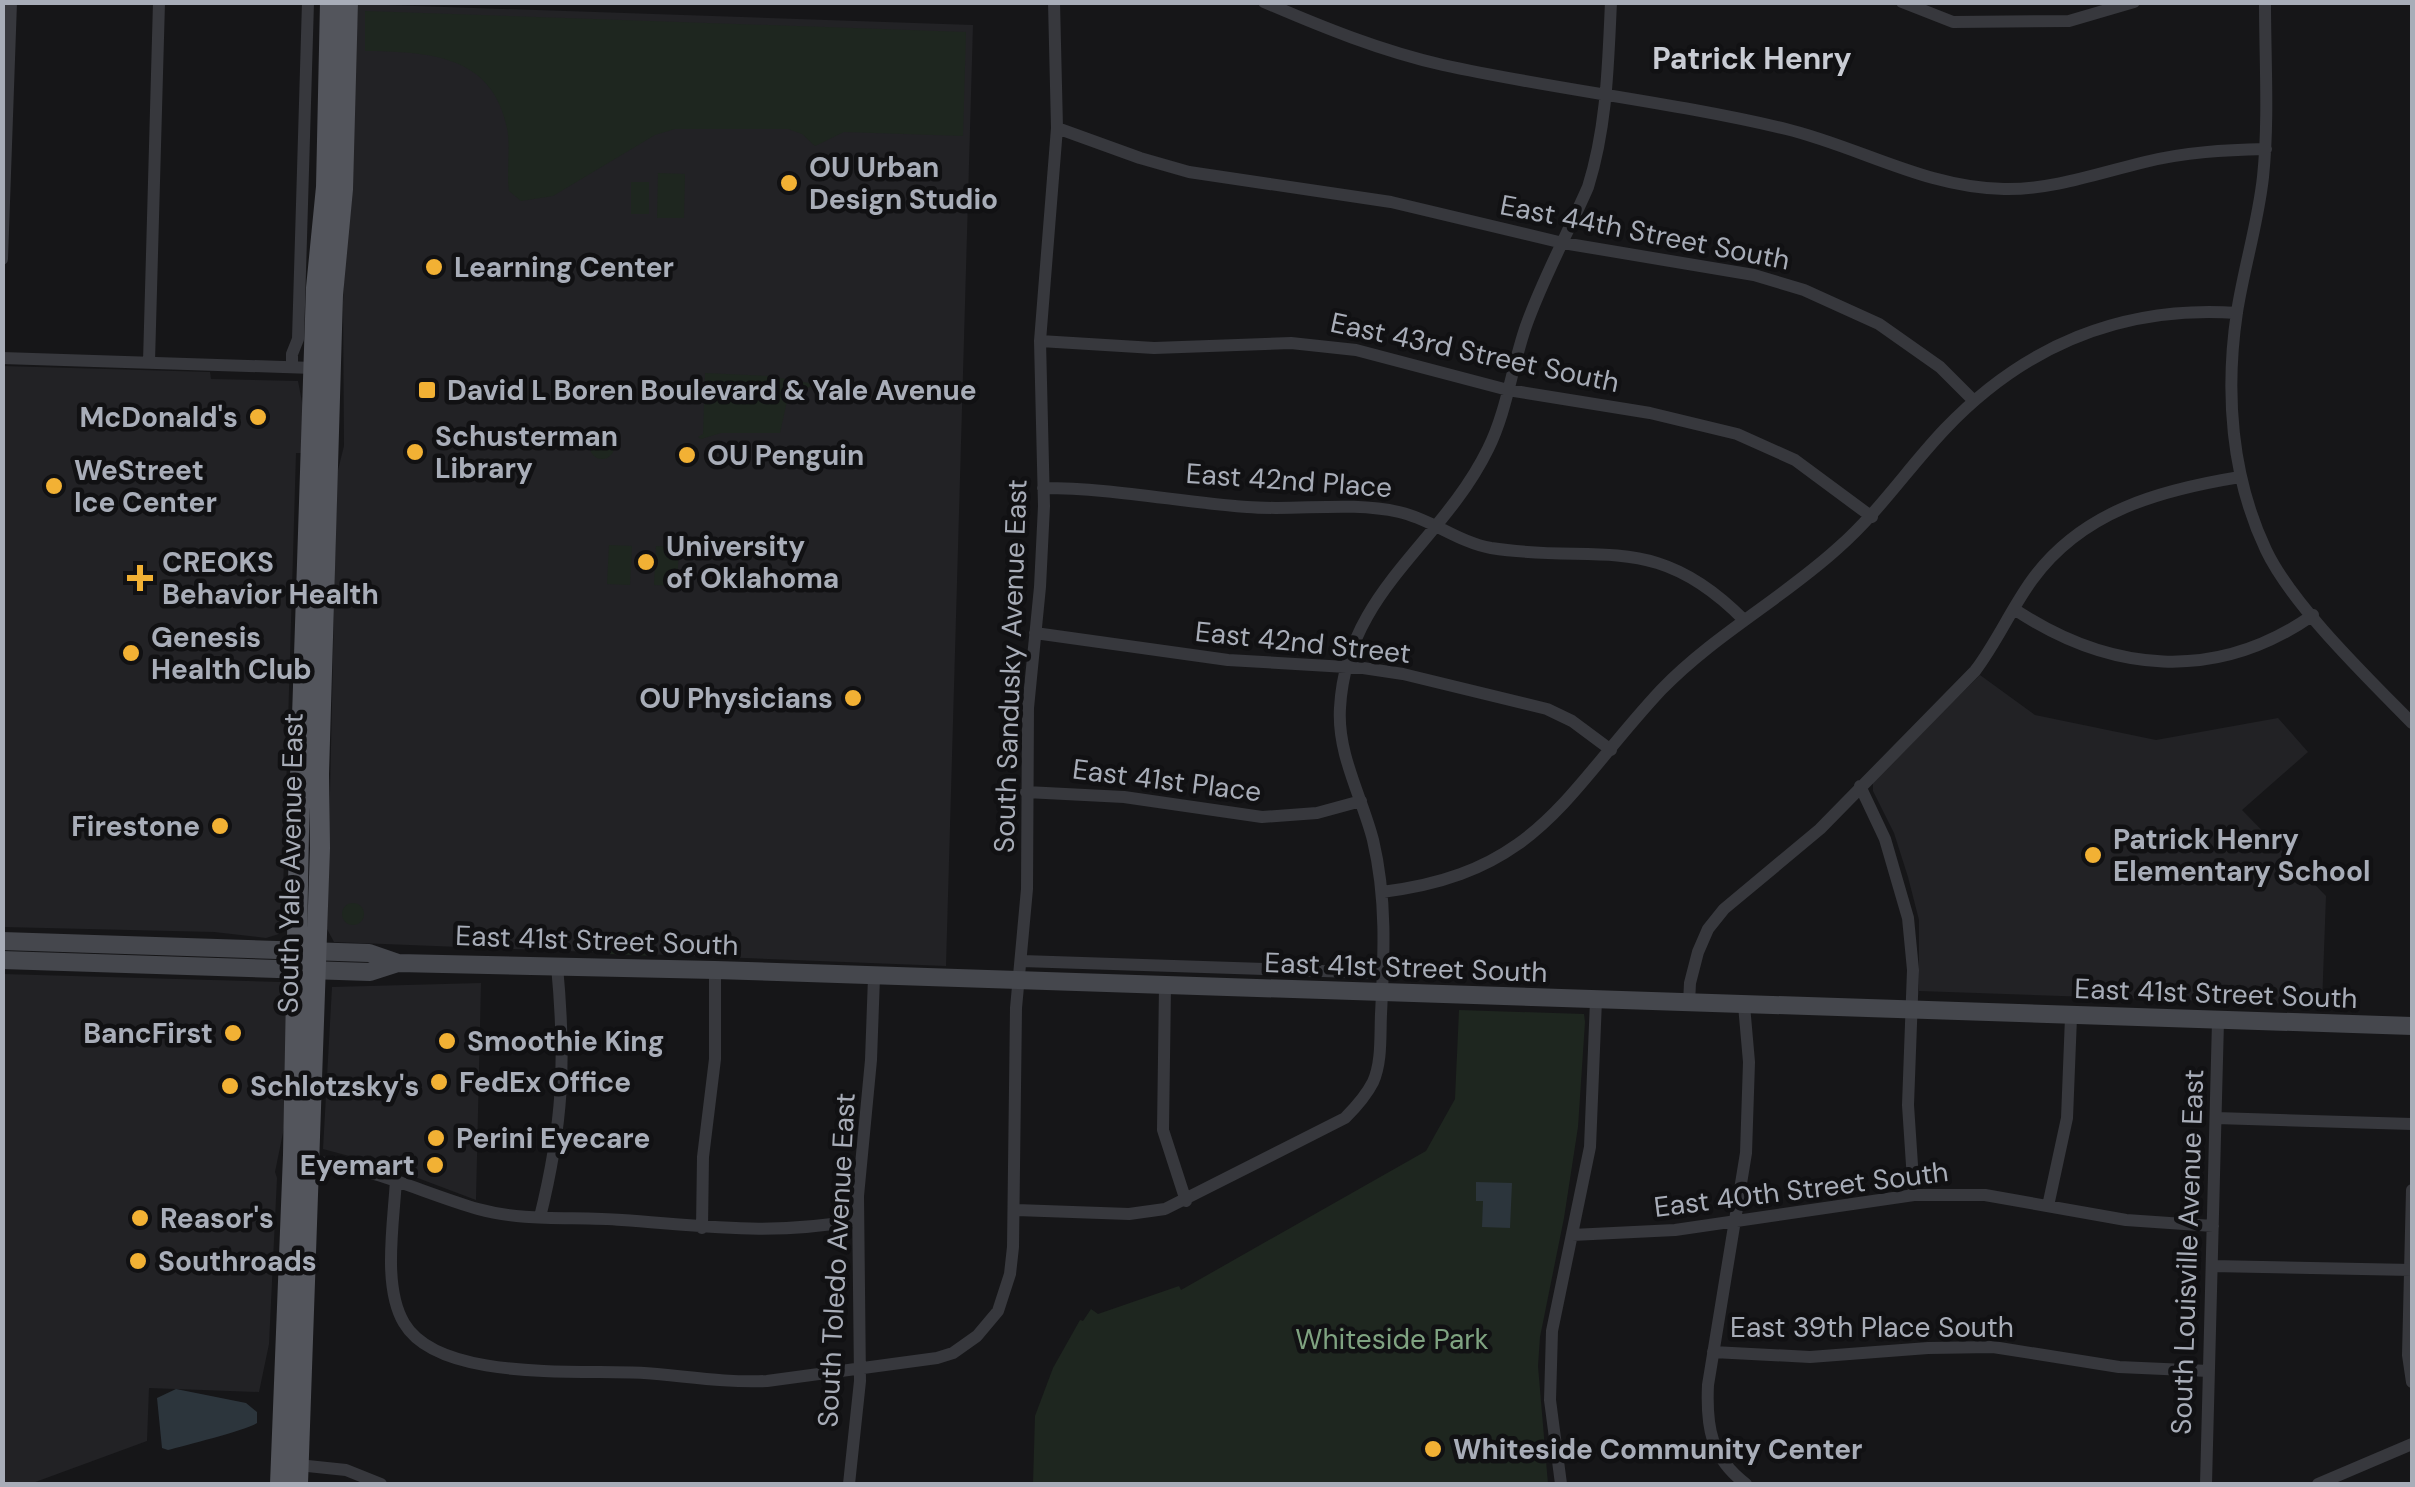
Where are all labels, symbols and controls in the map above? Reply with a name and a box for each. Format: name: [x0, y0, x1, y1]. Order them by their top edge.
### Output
district label: Patrick Henry: [1652, 39, 1852, 78]
place label: OU Urban Design Studio: [809, 149, 998, 218]
marker: OU Urban Design Studio: [778, 172, 800, 194]
street label: East 44th Street South: [1497, 186, 1793, 279]
place label: Learning Center: [454, 249, 674, 286]
marker: Learning Center: [423, 256, 445, 278]
street label: East 43rd Street South: [1327, 304, 1623, 401]
place label: David L Boren Boulevard & Yale Avenue: [447, 372, 977, 409]
marker: David L Boren Boulevard & Yale Avenue: [416, 379, 438, 401]
place label: McDonald's: [79, 399, 238, 436]
marker: McDonald's: [247, 406, 269, 428]
place label: Schusterman Library: [435, 418, 618, 487]
place label: OU Penguin: [707, 437, 864, 474]
marker: Schusterman Library: [404, 441, 426, 463]
marker: OU Penguin: [676, 444, 698, 466]
place label: WeStreet Ice Center: [74, 452, 217, 521]
street label: East 42nd Place: [1185, 455, 1393, 506]
marker: WeStreet Ice Center: [43, 475, 65, 497]
street label: South Sandusky Avenue East: [985, 479, 1036, 853]
place label: University of Oklahoma: [666, 528, 839, 597]
place label: CREOKS Behavior Health: [162, 544, 379, 613]
marker: University of Oklahoma: [635, 551, 657, 573]
marker: CREOKS Behavior Health: [127, 565, 153, 591]
street label: East 42nd Street: [1193, 613, 1413, 672]
place label: Genesis Health Club: [151, 619, 311, 688]
marker: Genesis Health Club: [120, 642, 142, 664]
place label: OU Physicians: [639, 680, 833, 717]
marker: OU Physicians: [842, 687, 864, 709]
street label: South Yale Avenue East: [269, 712, 312, 1014]
street label: East 41st Place: [1070, 751, 1264, 810]
place label: Firestone: [71, 808, 200, 845]
marker: Firestone: [209, 815, 231, 837]
place label: Patrick Henry Elementary School: [2113, 821, 2370, 890]
marker: Patrick Henry Elementary School: [2082, 844, 2104, 866]
street label: East 41st Street South: [455, 917, 739, 964]
street label: East 41st Street South: [1264, 944, 1548, 991]
street label: East 41st Street South: [2074, 970, 2358, 1017]
place label: BancFirst: [83, 1015, 213, 1052]
marker: BancFirst: [222, 1022, 244, 1044]
place label: Smoothie King: [467, 1023, 664, 1060]
marker: Smoothie King: [436, 1030, 458, 1052]
place label: FedEx Office: [459, 1064, 631, 1101]
place label: Schlotzsky's: [250, 1068, 419, 1105]
street label: South Louisville Avenue East: [2163, 1069, 2212, 1435]
marker: FedEx Office: [428, 1071, 450, 1093]
marker: Schlotzsky's: [219, 1075, 241, 1097]
street label: South Toledo Avenue East: [809, 1092, 864, 1428]
place label: Perini Eyecare: [456, 1120, 650, 1157]
marker: Perini Eyecare: [425, 1127, 447, 1149]
place label: Eyemart: [300, 1147, 415, 1184]
street label: East 40th Street South: [1652, 1153, 1950, 1226]
marker: Eyemart: [424, 1154, 446, 1176]
place label: Reasor's: [160, 1200, 274, 1237]
marker: Reasor's: [129, 1207, 151, 1229]
place label: Southroads: [158, 1243, 317, 1280]
marker: Southroads: [127, 1250, 149, 1272]
street label: East 39th Place South: [1730, 1309, 2014, 1346]
park label: Whiteside Park: [1295, 1321, 1489, 1358]
place label: Whiteside Community Center: [1453, 1431, 1863, 1468]
marker: Whiteside Community Center: [1422, 1438, 1444, 1460]

